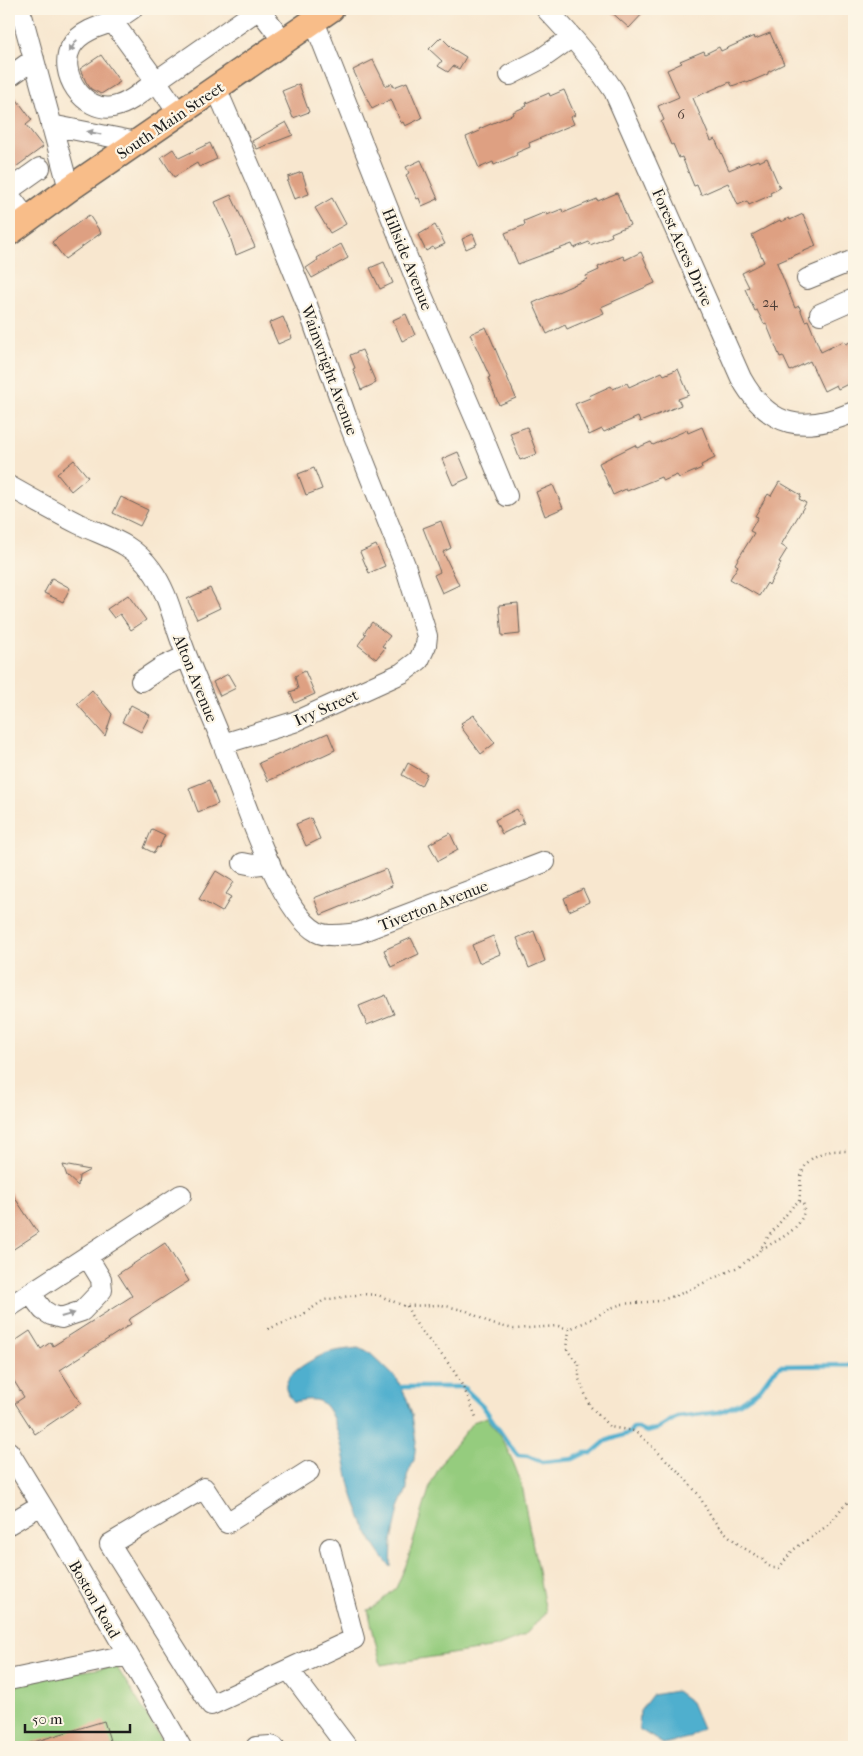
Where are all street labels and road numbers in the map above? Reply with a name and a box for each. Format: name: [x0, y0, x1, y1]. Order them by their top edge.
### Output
street label: South Main Street: [113, 77, 228, 163]
street label: Forest Acres Drive: [648, 185, 717, 309]
street label: Hillside Avenue: [378, 205, 437, 313]
street label: Wainwright Avenue: [297, 301, 362, 438]
street label: Alton Avenue: [169, 631, 222, 725]
street label: Ivy Street: [291, 685, 361, 730]
street label: Tiverton Avenue: [376, 876, 491, 935]
street label: Boston Road: [65, 1557, 125, 1642]

